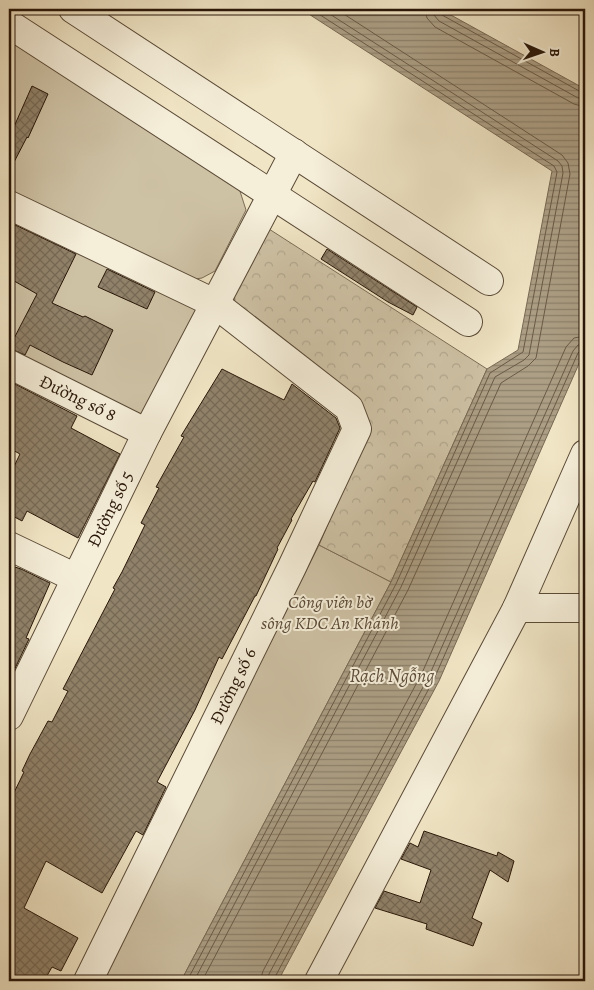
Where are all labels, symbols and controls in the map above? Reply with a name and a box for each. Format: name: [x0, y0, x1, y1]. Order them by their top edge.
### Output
north arrow: [516, 28, 566, 78]
text: B: [545, 48, 564, 57]
street label: Đường số 8: [35, 369, 121, 427]
street label: Đường số 5: [81, 467, 139, 551]
park label: Công viên bờ sông KDC An Khánh: [261, 590, 399, 635]
street label: Đường số 6: [204, 644, 262, 728]
water label: Rạch Ngỗng: [349, 663, 435, 689]

